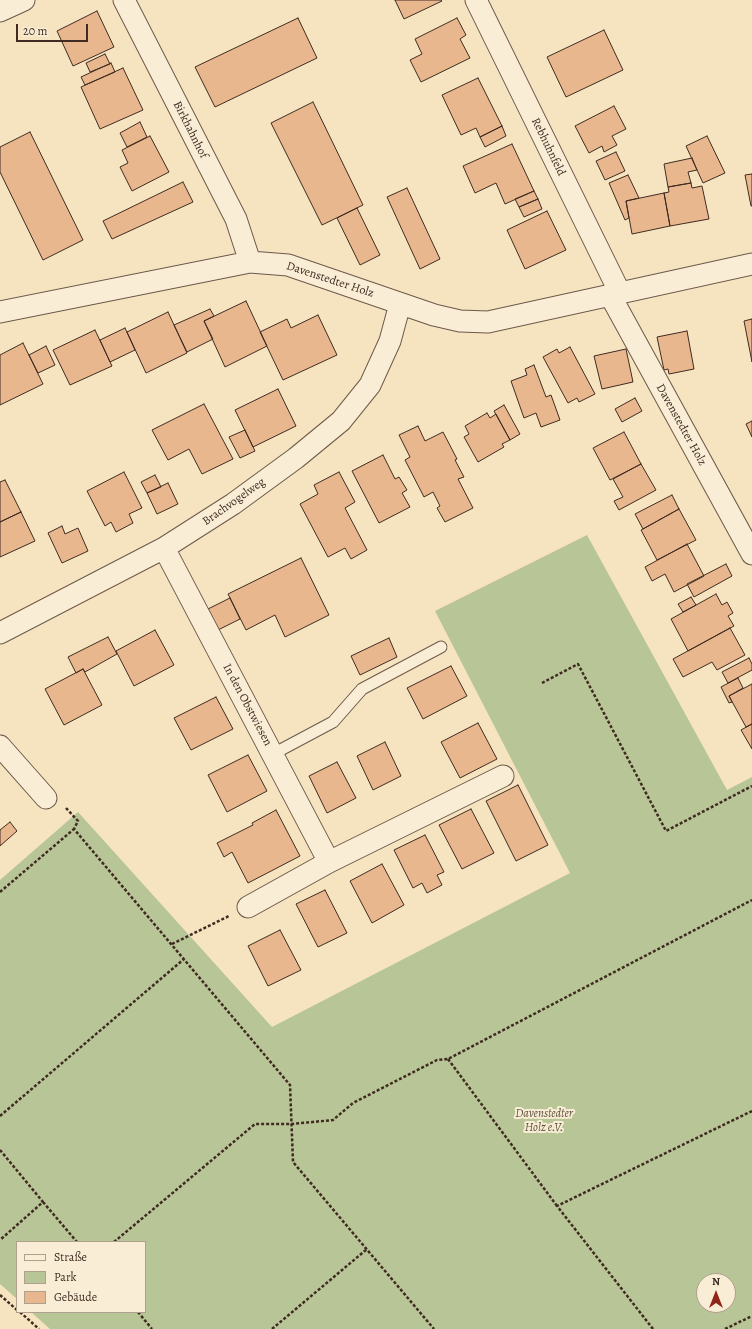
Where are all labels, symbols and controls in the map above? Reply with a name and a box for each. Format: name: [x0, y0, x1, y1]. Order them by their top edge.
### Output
scale bar: [18, 16, 90, 42]
text: 20 m: [23, 23, 47, 39]
street label: Birkhahnhof: [169, 99, 211, 161]
street label: Rebhuhnfeld: [528, 116, 568, 178]
street label: Davenstedter Holz: [284, 259, 376, 301]
street label: Davenstedter Holz: [653, 382, 709, 468]
street label: Brachvogelweg: [200, 475, 268, 529]
street label: In den Obstwiesen: [219, 661, 275, 749]
park label: Davenstedter Holz e.V.: [515, 1107, 573, 1135]
legend: [16, 1241, 146, 1313]
text: Straße: [54, 1249, 87, 1265]
text: Park: [54, 1269, 77, 1285]
north arrow: [696, 1273, 736, 1313]
text: N: [712, 1274, 720, 1289]
text: Gebäude: [54, 1289, 97, 1305]

